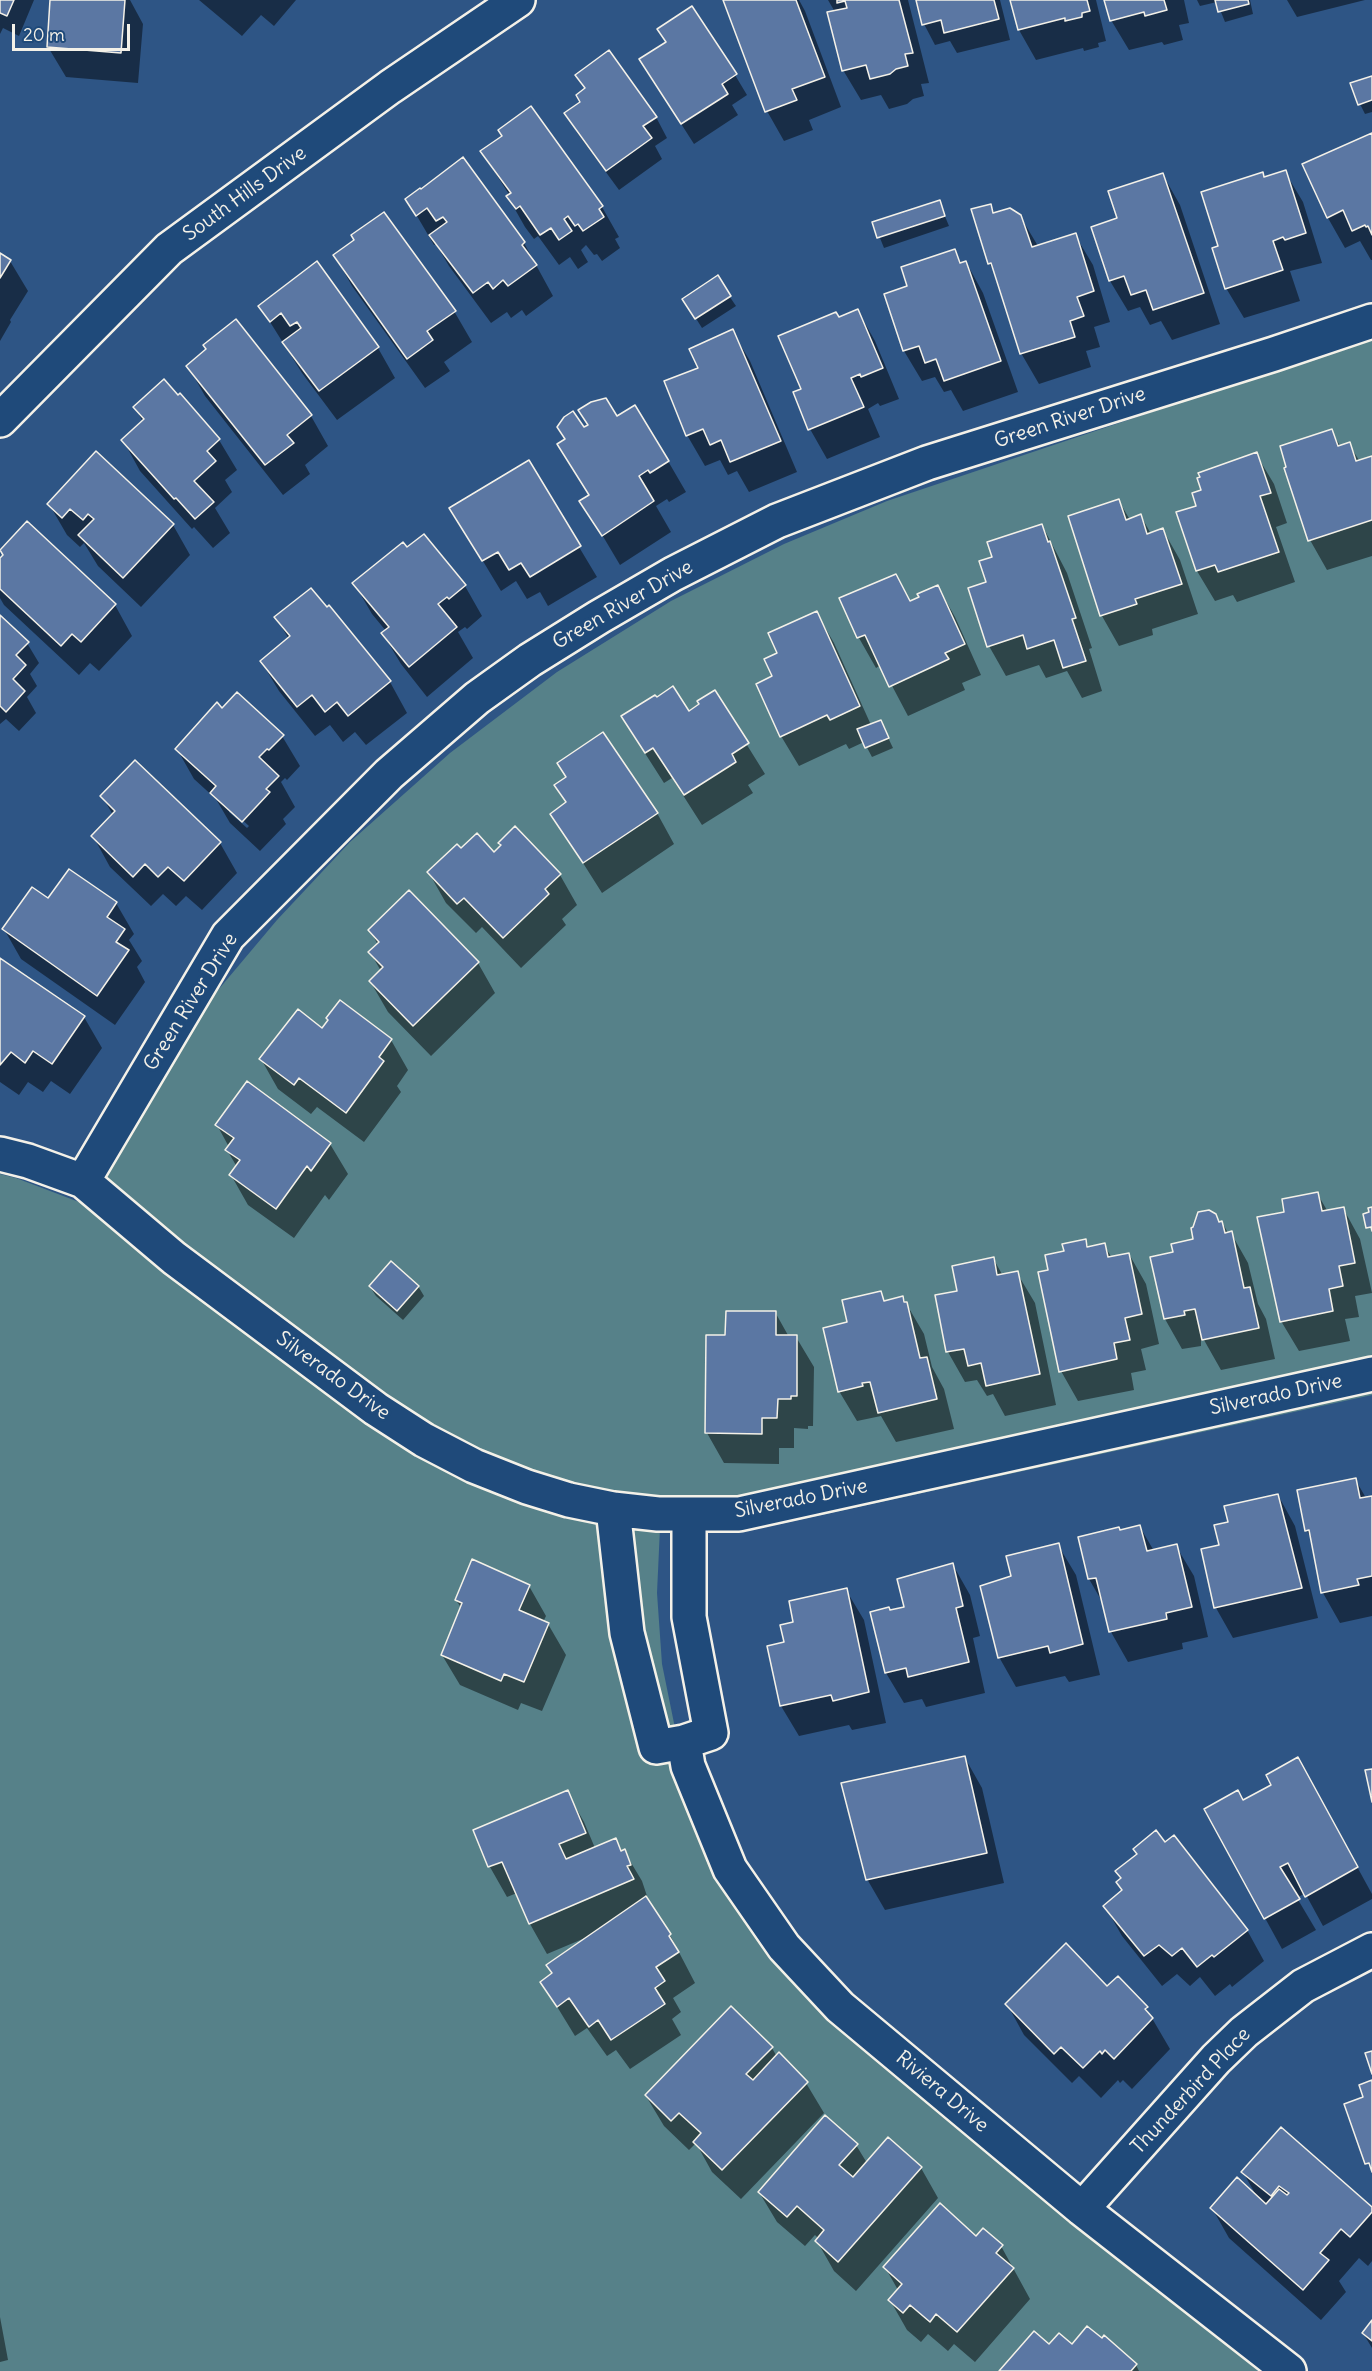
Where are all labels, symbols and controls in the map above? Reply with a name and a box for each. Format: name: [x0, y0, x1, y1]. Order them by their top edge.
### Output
scale bar: [15, 12, 134, 50]
text: 20 m: [23, 23, 65, 46]
street label: South Hills Drive: [179, 141, 311, 247]
street label: Green River Drive: [991, 382, 1149, 454]
street label: Green River Drive: [549, 555, 697, 655]
street label: Green River Drive: [139, 929, 243, 1075]
street label: Silverado Drive: [271, 1327, 395, 1425]
street label: Silverado Drive: [1208, 1369, 1344, 1421]
street label: Silverado Drive: [732, 1474, 870, 1524]
street label: Thunderbird Place: [1126, 2023, 1256, 2159]
street label: Riviera Drive: [891, 2046, 993, 2138]

